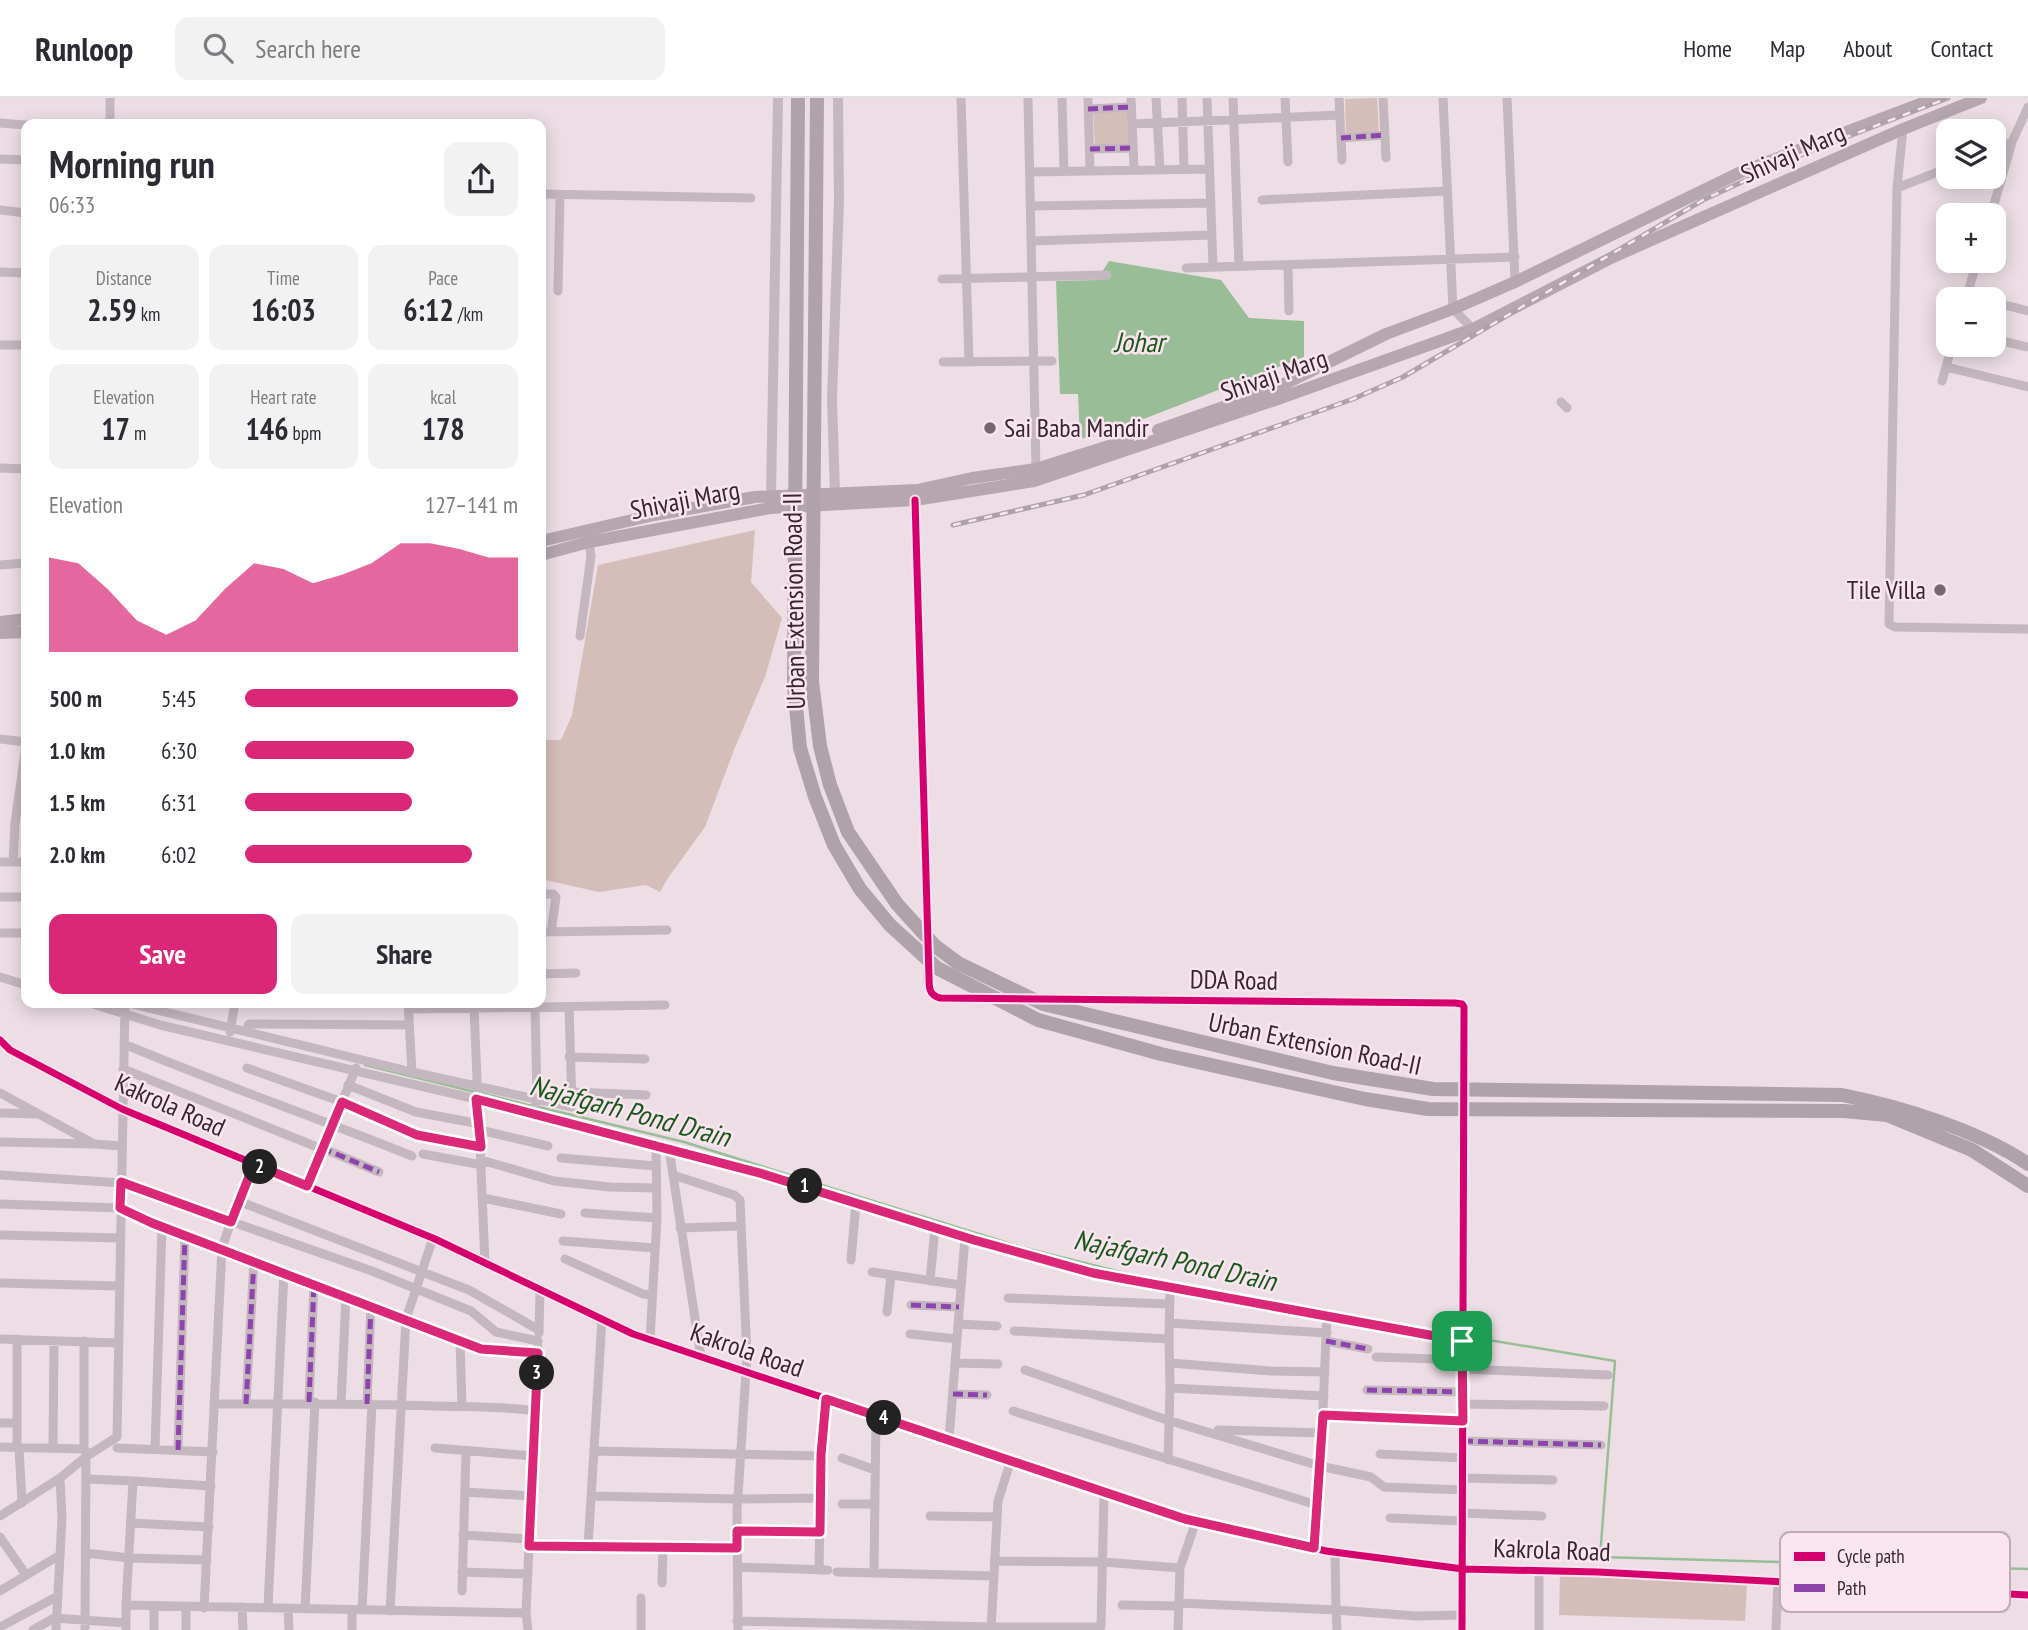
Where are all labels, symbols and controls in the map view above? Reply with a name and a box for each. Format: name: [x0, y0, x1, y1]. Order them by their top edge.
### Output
search box: [175, 17, 665, 80]
text: Runloop: [35, 27, 133, 70]
icon: search: [199, 29, 237, 67]
text: Search here: [255, 32, 361, 65]
text: Home: [1683, 33, 1732, 64]
text: Map: [1770, 33, 1805, 64]
text: About: [1843, 33, 1892, 64]
text: Contact: [1930, 33, 1993, 64]
street label: Shivaji Marg: [1735, 115, 1850, 190]
map controls: [1936, 119, 2006, 357]
button: layers: [1936, 119, 2006, 189]
text: Morning run: [49, 139, 215, 188]
button: share: [444, 142, 518, 216]
text: 06:33: [49, 190, 95, 219]
button: +: [1936, 203, 2006, 273]
text: Distance: [96, 266, 152, 290]
text: Time: [267, 266, 300, 290]
text: Pace: [428, 266, 458, 290]
button: −: [1936, 287, 2006, 357]
text: 2.59: [87, 290, 137, 329]
text: 16:03: [251, 290, 316, 329]
text: 6:12: [403, 290, 454, 329]
text: km: [137, 302, 160, 326]
text: /km: [454, 302, 483, 326]
water label: Johar: [1113, 323, 1168, 360]
street label: Shivaji Marg: [1216, 341, 1332, 408]
text: Elevation: [93, 385, 154, 409]
text: Heart rate: [250, 385, 317, 409]
text: kcal: [430, 385, 456, 409]
text: 17: [101, 409, 130, 448]
text: 146: [246, 409, 289, 448]
text: 178: [422, 409, 465, 448]
place label: Sai Baba Mandir: [1004, 411, 1149, 444]
marker: Sai Baba Mandir: [982, 420, 998, 436]
text: m: [130, 421, 146, 445]
text: bpm: [289, 421, 321, 445]
street label: Shivaji Marg: [627, 473, 742, 526]
text: Elevation: [49, 490, 123, 519]
text: 127–141 m: [425, 490, 518, 519]
street label: Urban Extension Road-II: [775, 492, 812, 710]
place label: Tile Villa: [1847, 573, 1926, 606]
marker: Tile Villa: [1932, 582, 1948, 598]
text: 500 m: [49, 684, 102, 713]
text: 5:45: [161, 684, 197, 713]
text: 1.0 km: [49, 736, 105, 765]
text: 6:30: [161, 736, 197, 765]
text: 1.5 km: [49, 788, 105, 817]
text: 6:31: [161, 788, 197, 817]
text: 2.0 km: [49, 840, 105, 869]
text: 6:02: [161, 840, 197, 869]
button: Save: [49, 914, 277, 994]
button: Share: [291, 914, 518, 994]
street label: DDA Road: [1190, 962, 1278, 997]
street label: Urban Extension Road-II: [1206, 1005, 1425, 1082]
street label: Kakrola Road: [110, 1066, 231, 1144]
water label: Najafgarh Pond Drain: [526, 1066, 736, 1155]
pin: 2: [243, 1150, 278, 1184]
text: 2: [255, 1154, 264, 1178]
pin: 1: [788, 1168, 822, 1204]
text: 1: [800, 1173, 809, 1197]
water label: Najafgarh Pond Drain: [1071, 1220, 1281, 1299]
pin: [1432, 1311, 1492, 1371]
street label: Kakrola Road: [686, 1315, 808, 1384]
icon: arrive: [1443, 1322, 1481, 1360]
pin: 3: [520, 1356, 554, 1390]
text: 3: [532, 1360, 541, 1384]
pin: 4: [866, 1400, 902, 1436]
text: 4: [879, 1405, 888, 1429]
street label: Kakrola Road: [1493, 1531, 1611, 1568]
legend: [1780, 1532, 2010, 1612]
text: Cycle path: [1837, 1544, 1905, 1568]
text: Path: [1837, 1576, 1866, 1600]

